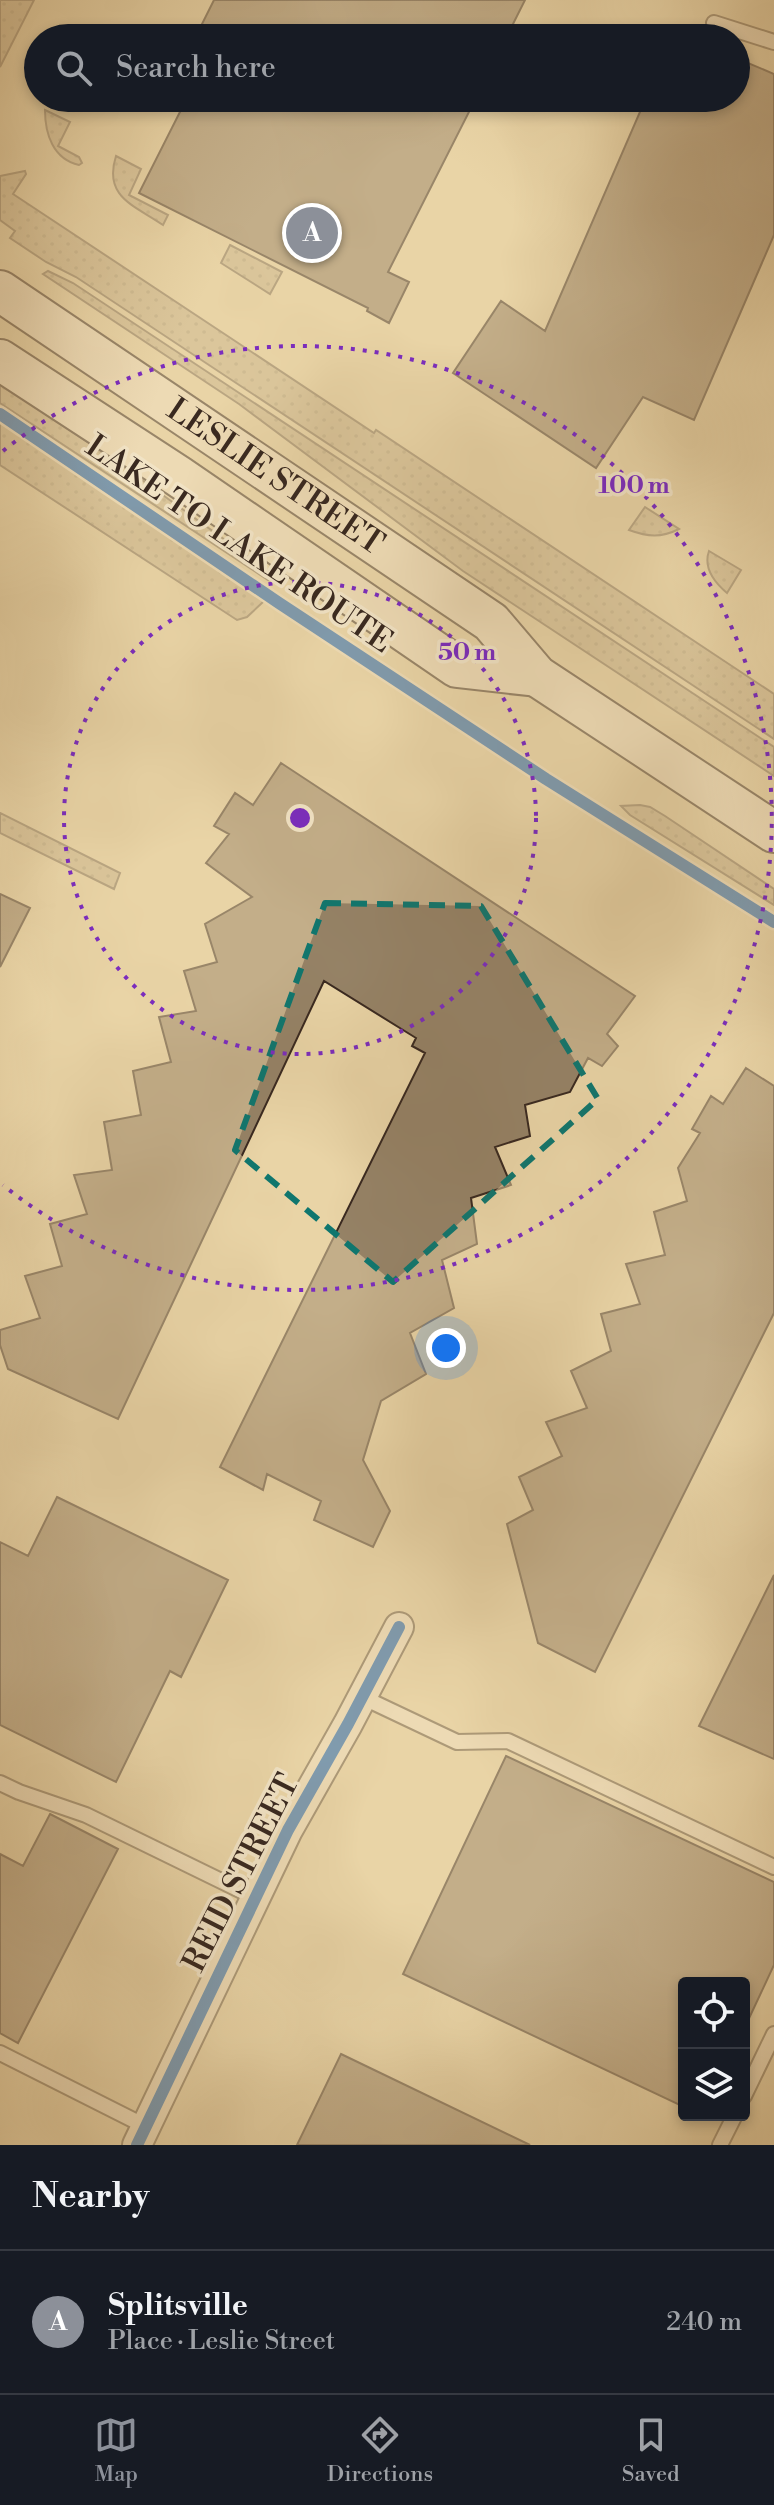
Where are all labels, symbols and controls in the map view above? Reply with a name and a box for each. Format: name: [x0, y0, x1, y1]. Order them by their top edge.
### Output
search box: [24, 24, 750, 112]
icon: search: [52, 46, 96, 90]
text: Search here: [116, 49, 276, 87]
pin: A: [286, 203, 338, 263]
street label: LESLIE STREET: [159, 389, 391, 564]
street label: LAKE TO LAKE ROUTE: [78, 426, 400, 662]
text: 100 m: [598, 471, 670, 501]
text: 50 m: [438, 638, 496, 668]
centre of rings: [286, 804, 314, 832]
your location: [426, 1328, 466, 1368]
street label: REID STREET: [174, 1767, 308, 1979]
map controls: [678, 1977, 750, 2121]
button: locate: [678, 1977, 750, 2049]
button: layers: [678, 2049, 750, 2121]
text: Nearby: [32, 2176, 150, 2218]
text: Splitsville: [108, 2287, 248, 2325]
text: A: [49, 2306, 67, 2338]
text: 240 m: [666, 2306, 742, 2338]
text: Place · Leslie Street: [108, 2325, 335, 2357]
tab: Map: [94, 2413, 138, 2488]
tab: Directions: [327, 2413, 433, 2488]
tab: Saved: [622, 2413, 680, 2488]

